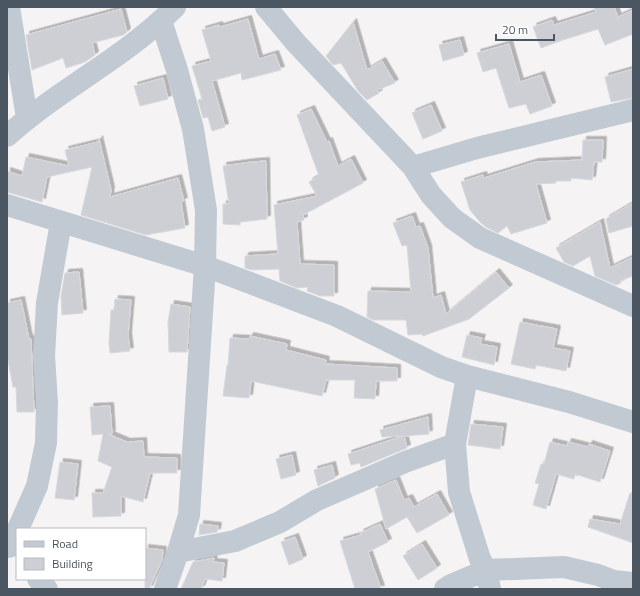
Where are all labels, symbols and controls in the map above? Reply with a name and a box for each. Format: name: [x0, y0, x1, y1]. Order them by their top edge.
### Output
scale bar: [496, 16, 554, 42]
text: 20 m: [502, 20, 528, 39]
legend: [16, 528, 146, 580]
text: Road: [52, 534, 78, 553]
text: Building: [52, 554, 93, 573]

